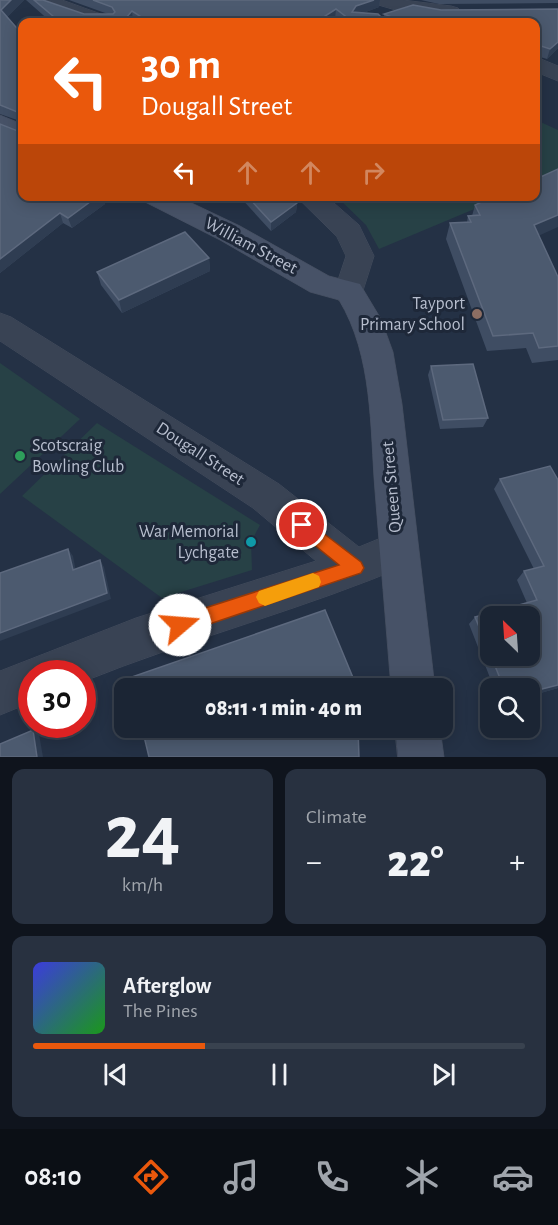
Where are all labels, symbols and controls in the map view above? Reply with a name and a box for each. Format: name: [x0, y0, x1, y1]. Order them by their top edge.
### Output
icon: left: [42, 42, 120, 120]
text: 30 m: [141, 44, 221, 86]
text: Dougall Street: [141, 93, 292, 120]
icon: left: [168, 156, 201, 189]
icon: ahead: [231, 156, 264, 189]
icon: ahead: [294, 156, 327, 189]
icon: right: [357, 156, 390, 189]
street label: William Street: [202, 214, 300, 278]
place label: Tayport Primary School: [360, 295, 465, 334]
marker: Tayport Primary School: [470, 307, 484, 321]
street label: Dougall Street: [153, 419, 247, 489]
place label: Scotscraig Bowling Club: [32, 437, 124, 476]
street label: Queen Street: [379, 440, 405, 534]
marker: Scotscraig Bowling Club: [13, 449, 27, 463]
pin: [276, 499, 327, 550]
icon: arrive: [285, 508, 318, 541]
place label: War Memorial Lychgate: [139, 523, 239, 562]
marker: War Memorial Lychgate: [244, 535, 258, 549]
position arrow: [148, 593, 212, 657]
north arrow: [480, 606, 540, 666]
map controls: [480, 606, 540, 738]
speed limit sign: 30: [18, 660, 96, 738]
button: search: [480, 678, 540, 738]
text: 08:11 · 1 min · 40 m: [205, 697, 362, 719]
text: 24: [105, 795, 180, 873]
text: Climate: [306, 807, 367, 827]
text: 22°: [387, 840, 444, 885]
text: −: [306, 846, 322, 879]
text: +: [509, 846, 525, 879]
text: km/h: [122, 875, 163, 895]
text: Afterglow: [123, 975, 211, 997]
text: The Pines: [123, 1001, 198, 1021]
icon: previous: [99, 1058, 132, 1091]
icon: pause: [263, 1058, 296, 1091]
icon: next: [427, 1058, 460, 1091]
icon: directions: [130, 1156, 172, 1198]
icon: music: [220, 1156, 262, 1198]
icon: phone: [311, 1156, 353, 1198]
icon: climate: [401, 1156, 443, 1198]
icon: car: [492, 1156, 534, 1198]
text: 08:10: [24, 1163, 82, 1190]

